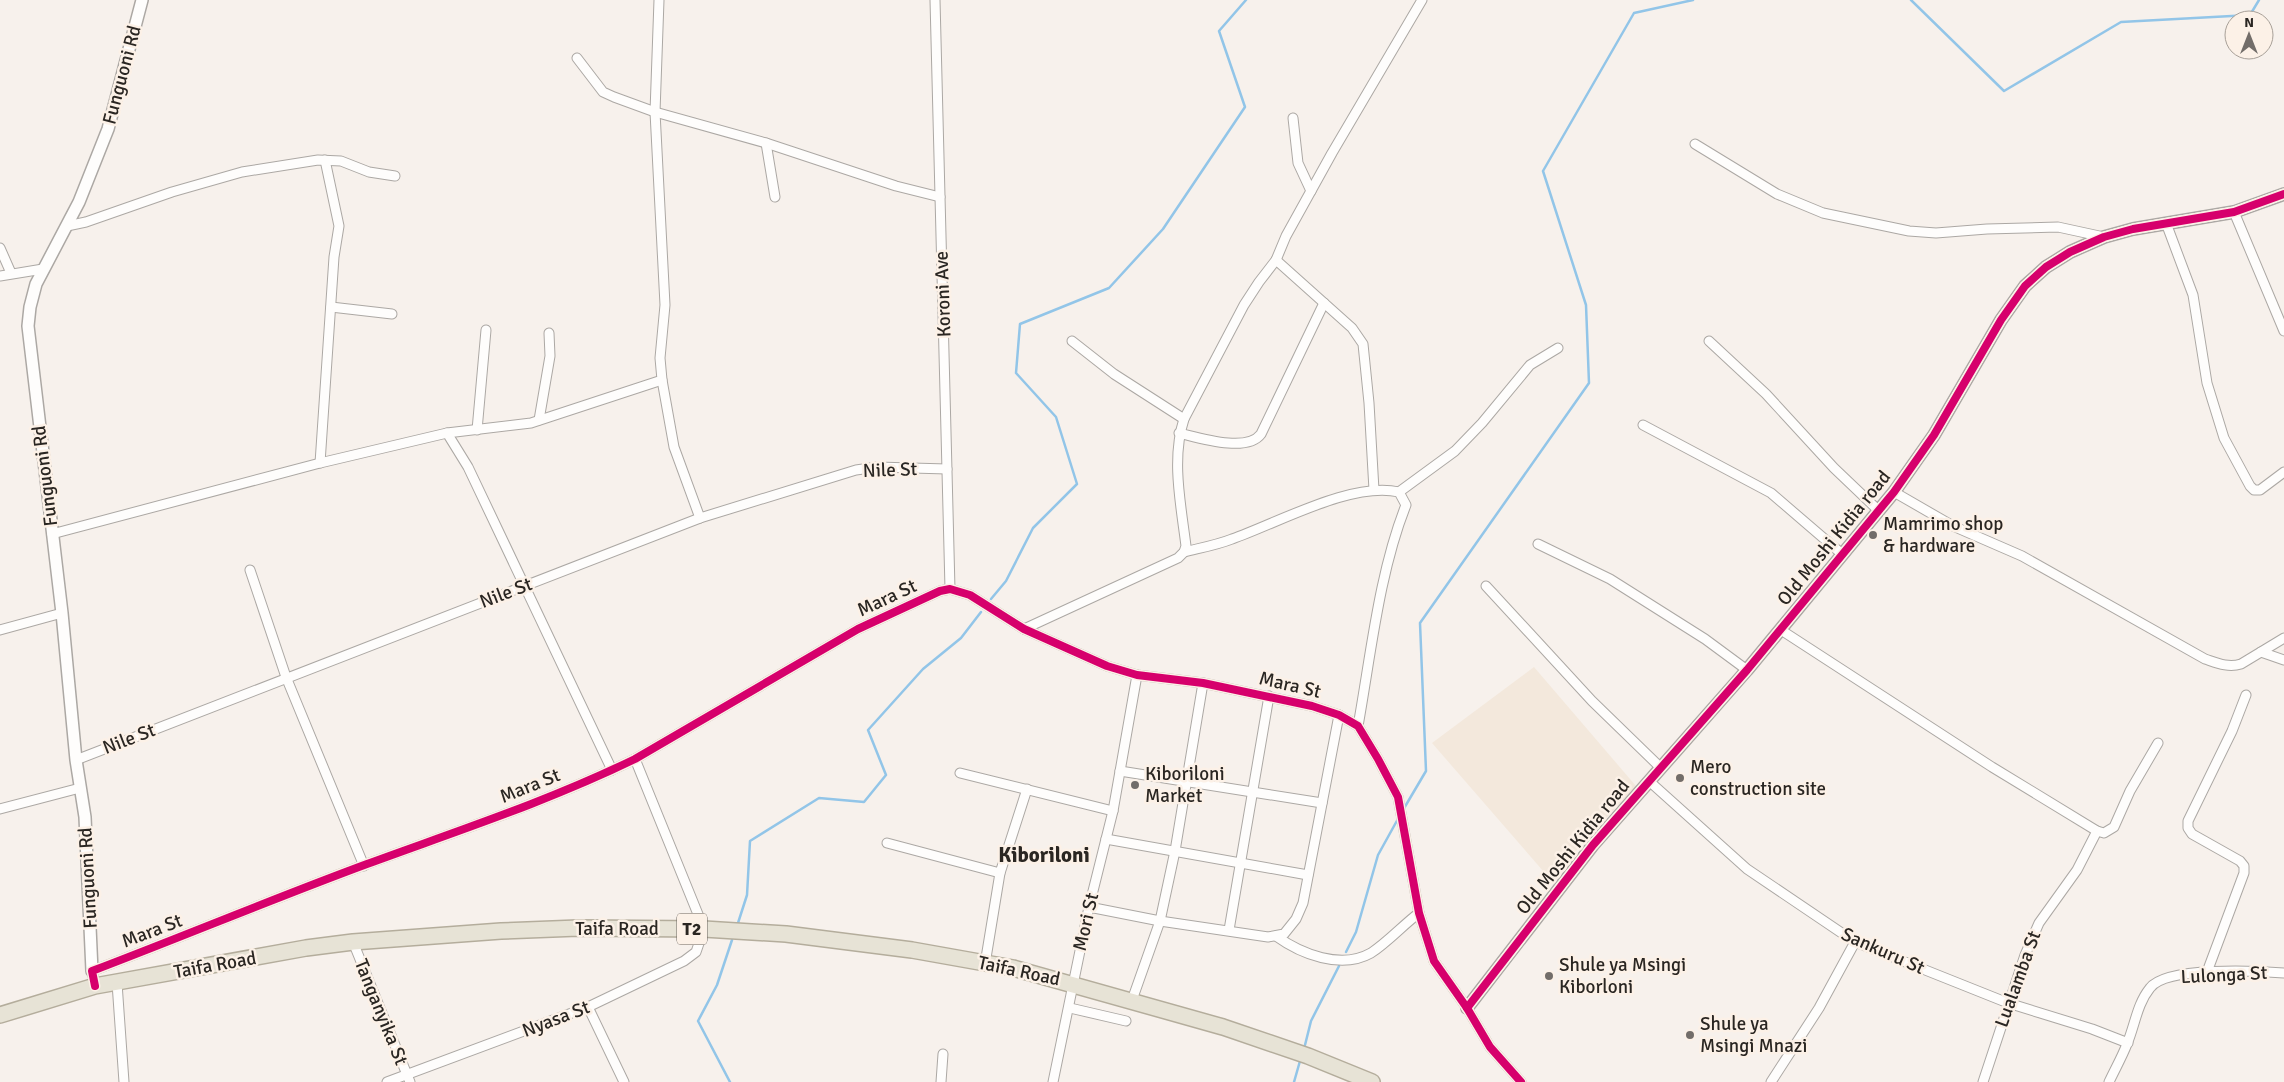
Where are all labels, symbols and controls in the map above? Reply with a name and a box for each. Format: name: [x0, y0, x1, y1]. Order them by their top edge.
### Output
north arrow: [2224, 10, 2274, 60]
text: N: [2244, 14, 2254, 31]
street label: Funguoni Rd: [97, 23, 147, 127]
street label: Koroni Ave: [930, 250, 956, 338]
street label: Funguoni Rd: [27, 424, 63, 528]
street label: Nile St: [862, 457, 918, 483]
street label: Old Moshi Kidia road: [1772, 466, 1896, 610]
place label: Mamrimo shop & hardware: [1883, 512, 2003, 558]
marker: Mamrimo shop & hardware: [1867, 529, 1879, 541]
street label: Nile St: [476, 572, 536, 614]
street label: Mara St: [853, 574, 921, 622]
street label: Mara St: [1257, 666, 1324, 704]
street label: Nile St: [99, 718, 159, 760]
place label: Mero construction site: [1690, 755, 1826, 801]
place label: Kiboriloni Market: [1145, 762, 1225, 808]
street label: Mara St: [496, 763, 564, 809]
marker: Mero construction site: [1674, 772, 1686, 784]
street label: Old Moshi Kidia road: [1511, 775, 1635, 919]
marker: Kiboriloni Market: [1129, 779, 1141, 791]
street label: Funguoni Rd: [73, 827, 103, 929]
district label: Kiboriloni: [998, 842, 1090, 868]
street label: Mori St: [1068, 890, 1104, 953]
street label: Mara St: [118, 908, 186, 953]
road number: T2: [677, 914, 707, 944]
street label: Taifa Road: [575, 917, 659, 941]
street label: Sankuru St: [1837, 922, 1929, 980]
street label: Lualamba St: [1989, 927, 2047, 1031]
street label: Taifa Road: [172, 946, 258, 984]
street label: Taifa Road: [976, 951, 1062, 991]
place label: Shule ya Msingi Kiborloni: [1559, 953, 1686, 999]
street label: Tanganyika St: [349, 955, 413, 1069]
street label: Lulonga St: [2180, 961, 2268, 989]
marker: Shule ya Msingi Kiborloni: [1543, 970, 1555, 982]
street label: Nyasa St: [519, 995, 594, 1043]
place label: Shule ya Msingi Mnazi: [1700, 1012, 1807, 1058]
marker: Shule ya Msingi Mnazi: [1684, 1029, 1696, 1041]

